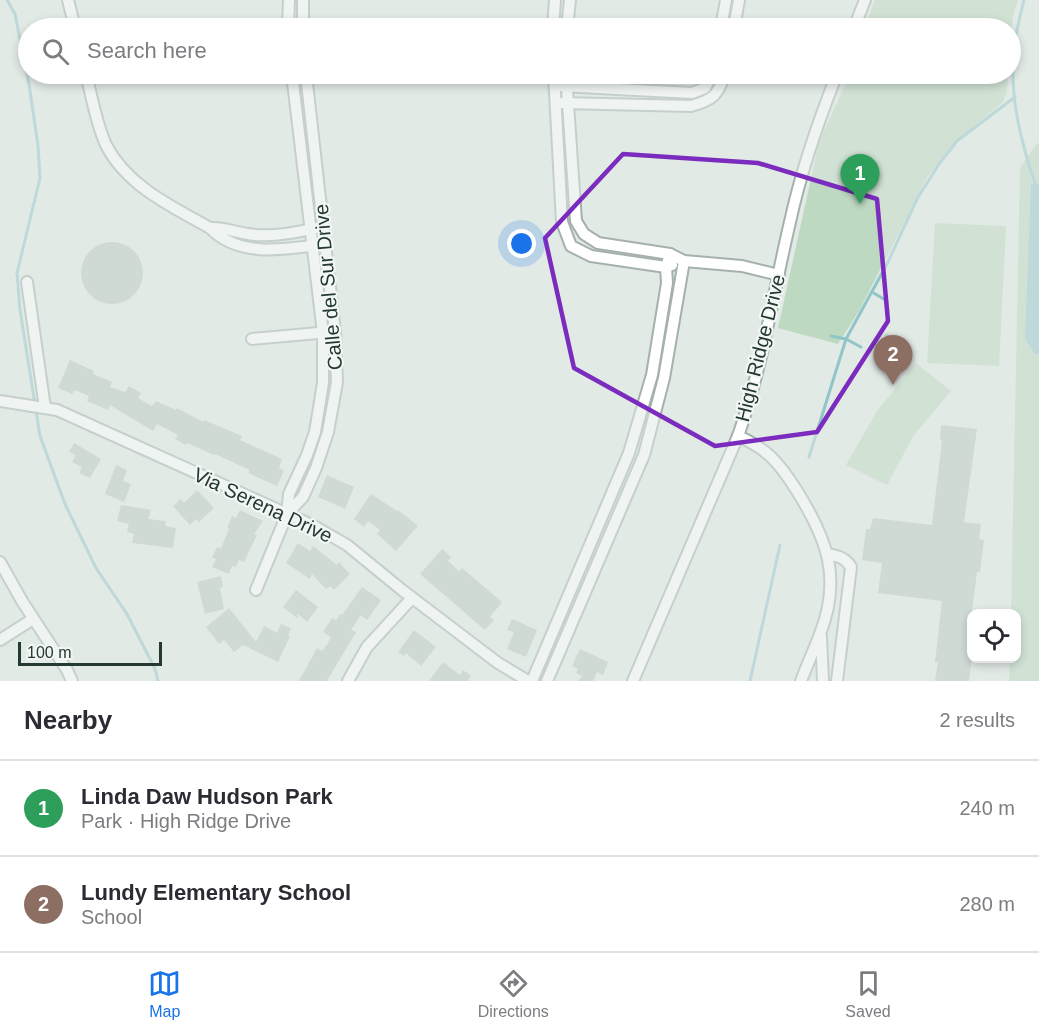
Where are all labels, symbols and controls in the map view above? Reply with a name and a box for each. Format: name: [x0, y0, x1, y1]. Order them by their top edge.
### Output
search box: [18, 18, 1021, 84]
icon: search: [39, 35, 72, 68]
text: Search here: [87, 38, 207, 63]
pin: 1: [840, 154, 880, 204]
street label: Calle del Sur Drive: [310, 203, 346, 371]
your location: [507, 229, 536, 258]
street label: High Ridge Drive: [731, 272, 789, 424]
pin: 2: [874, 336, 912, 385]
street label: Via Serena Drive: [190, 463, 336, 547]
map controls: [967, 609, 1021, 663]
button: locate: [967, 609, 1021, 663]
scale bar: [18, 639, 162, 666]
text: 100 m: [27, 644, 71, 661]
text: Nearby: [24, 705, 112, 735]
text: 2 results: [939, 709, 1015, 731]
text: Linda Daw Hudson Park: [81, 784, 333, 809]
text: 1: [38, 797, 49, 819]
text: 240 m: [959, 797, 1015, 819]
text: Park · High Ridge Drive: [81, 810, 291, 832]
text: Lundy Elementary School: [81, 880, 351, 905]
text: 2: [38, 893, 49, 915]
text: 280 m: [959, 893, 1015, 915]
text: School: [81, 906, 142, 928]
tab: Map: [148, 967, 181, 1021]
tab: Directions: [478, 967, 549, 1021]
tab: Saved: [845, 967, 891, 1021]

